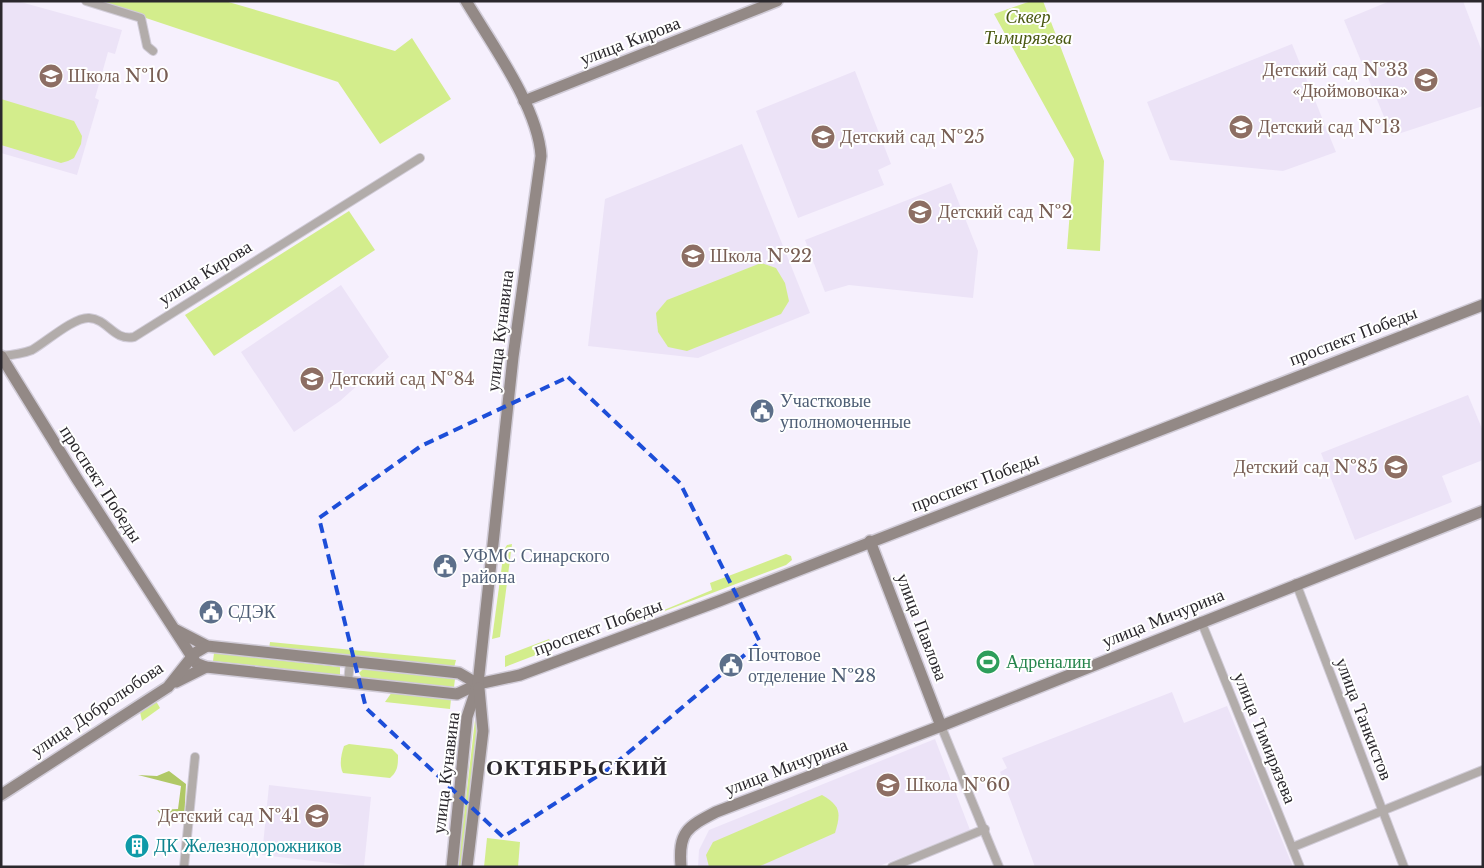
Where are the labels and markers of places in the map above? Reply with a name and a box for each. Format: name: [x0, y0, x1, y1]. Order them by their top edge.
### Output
place label: Детский сад №33 «Дюймовочка»: [1262, 59, 1408, 102]
school or university icon: Школа №10: [38, 63, 64, 89]
place label: Школа №10: [68, 65, 169, 87]
school or university icon: Детский сад №33 «Дюймовочка»: [1413, 67, 1439, 93]
school or university icon: Детский сад №13: [1228, 114, 1254, 140]
place label: Детский сад №13: [1258, 116, 1401, 138]
school or university icon: Детский сад №25: [810, 124, 836, 150]
place label: Детский сад №25: [840, 126, 985, 148]
school or university icon: Детский сад №2: [907, 199, 933, 225]
place label: Детский сад №2: [938, 201, 1072, 223]
school or university icon: Школа №22: [680, 243, 706, 269]
place label: Школа №22: [710, 245, 812, 267]
school or university icon: Детский сад №84: [299, 366, 325, 392]
place label: Детский сад №84: [330, 368, 475, 390]
place label: Участковые уполномоченные: [780, 390, 911, 433]
public building icon: Участковые уполномоченные: [749, 398, 775, 424]
school or university icon: Детский сад №85: [1383, 454, 1409, 480]
place label: Детский сад №85: [1233, 456, 1378, 478]
place label: УФМС Синарского района: [462, 545, 610, 588]
public building icon: УФМС Синарского района: [432, 553, 458, 579]
public building icon: СДЭК: [198, 599, 224, 625]
place label: СДЭК: [228, 601, 277, 623]
place label: Почтовое отделение №28: [748, 644, 876, 687]
sports icon: Адреналин: [975, 649, 1001, 675]
place label: Адреналин: [1006, 651, 1092, 673]
public building icon: Почтовое отделение №28: [718, 652, 744, 678]
school or university icon: Школа №60: [875, 772, 901, 798]
place label: Школа №60: [906, 774, 1010, 796]
school or university icon: Детский сад №41: [304, 803, 330, 829]
place label: Детский сад №41: [158, 805, 300, 827]
building icon: ДК Железнодорожников: [124, 833, 150, 859]
place label: ДК Железнодорожников: [154, 835, 342, 857]

